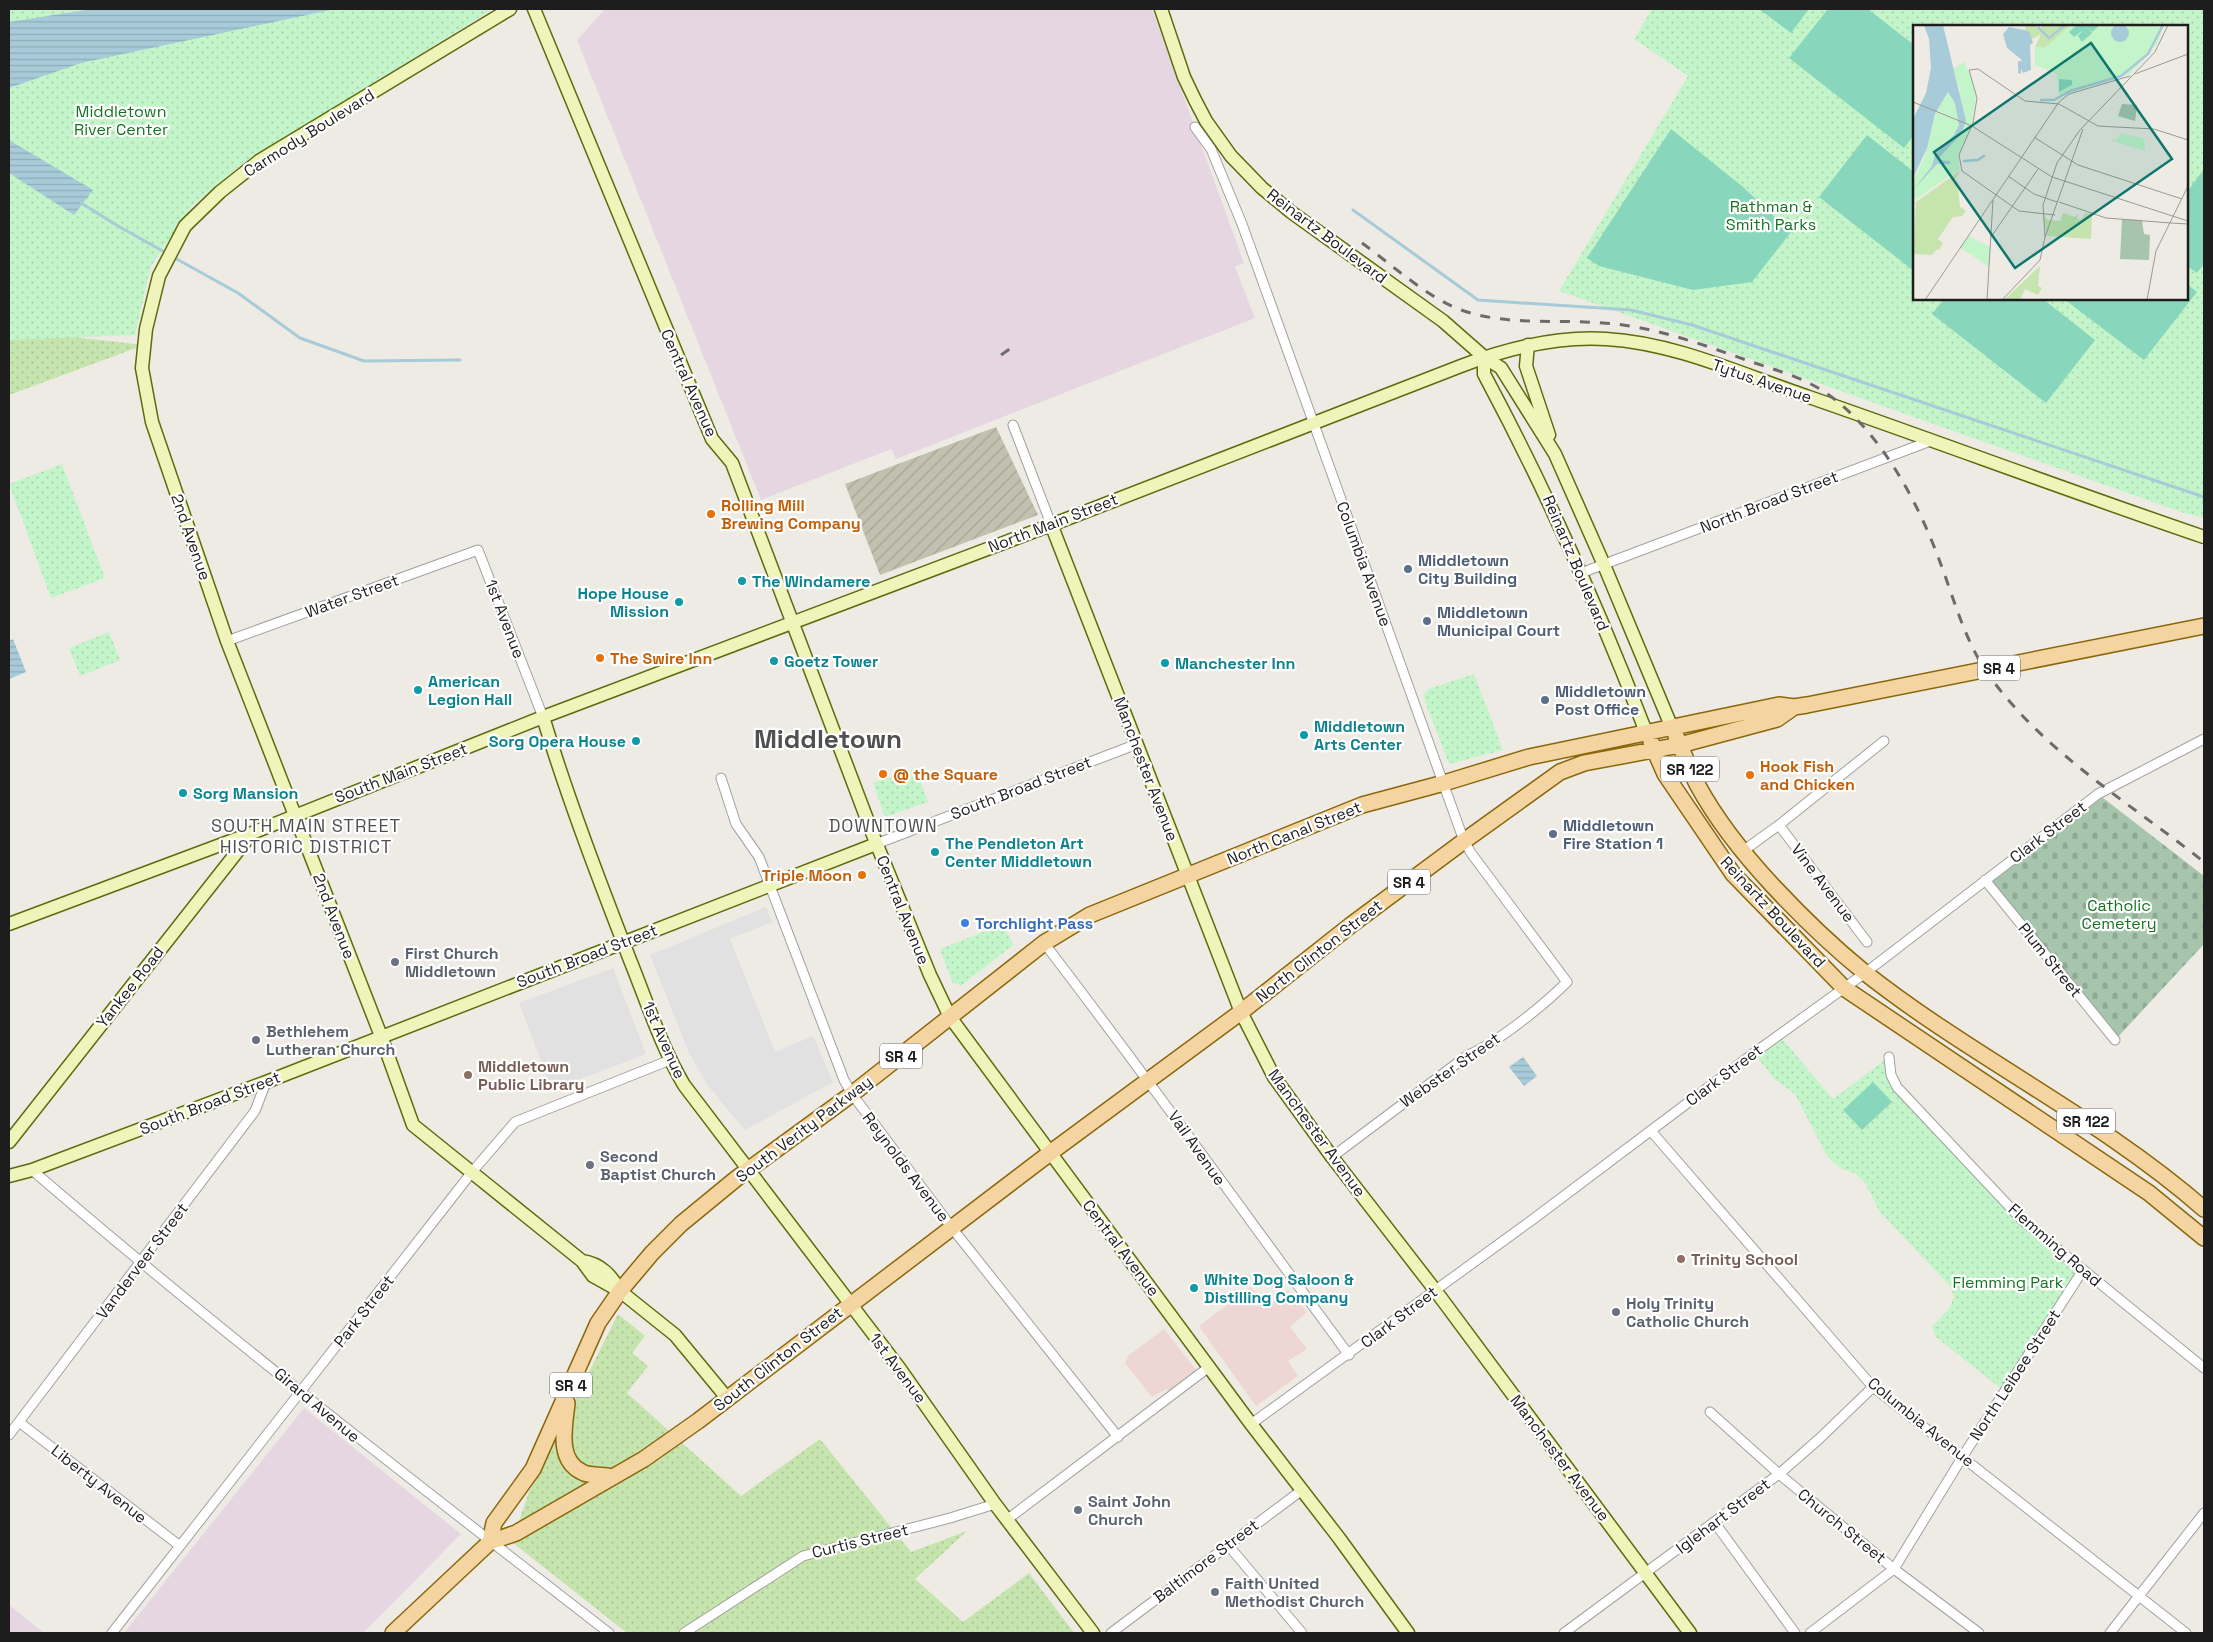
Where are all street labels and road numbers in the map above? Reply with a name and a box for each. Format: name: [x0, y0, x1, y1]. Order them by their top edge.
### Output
street label: Carmody Boulevard: [240, 84, 378, 182]
street label: Reinartz Boulevard: [1263, 184, 1391, 288]
street label: Central Avenue: [656, 326, 722, 440]
street label: Tytus Avenue: [1709, 354, 1815, 408]
street label: North Broad Street: [1697, 466, 1841, 538]
street label: North Main Street: [985, 489, 1121, 557]
street label: 2nd Avenue: [166, 491, 216, 583]
street label: Reinartz Boulevard: [1538, 492, 1614, 634]
street label: Columbia Avenue: [1332, 499, 1396, 629]
street label: Water Street: [302, 569, 402, 623]
street label: 1st Avenue: [480, 577, 530, 661]
road number: SR 4: [1978, 656, 2020, 680]
street label: Manchester Avenue: [1109, 694, 1183, 844]
street label: South Main Street: [332, 738, 470, 808]
street label: South Broad Street: [948, 751, 1094, 825]
road number: SR 122: [1661, 756, 1719, 782]
street label: North Canal Street: [1224, 796, 1364, 870]
street label: Clark Street: [2005, 796, 2091, 868]
street label: Vine Avenue: [1786, 839, 1860, 927]
street label: Central Avenue: [872, 852, 934, 968]
street label: Reinartz Boulevard: [1716, 852, 1830, 972]
street label: 2nd Avenue: [308, 870, 360, 962]
road number: SR 4: [1388, 870, 1430, 894]
street label: North Clinton Street: [1251, 895, 1387, 1007]
street label: Plum Street: [2013, 918, 2087, 1002]
street label: South Broad Street: [514, 919, 660, 993]
street label: Yankee Road: [92, 942, 168, 1032]
street label: 1st Avenue: [638, 998, 690, 1082]
street label: Webster Street: [1396, 1028, 1504, 1112]
street label: Clark Street: [1681, 1039, 1767, 1111]
road number: SR 4: [880, 1044, 922, 1068]
street label: Manchester Avenue: [1264, 1065, 1370, 1201]
street label: South Broad Street: [137, 1066, 283, 1140]
street label: South Verity Parkway: [732, 1071, 876, 1187]
street label: Vail Avenue: [1164, 1106, 1230, 1190]
street label: Reynolds Avenue: [858, 1108, 954, 1226]
road number: SR 122: [2057, 1108, 2115, 1134]
street label: Central Avenue: [1078, 1195, 1164, 1301]
street label: Vanderveer Street: [91, 1199, 193, 1323]
street label: Flemming Road: [2004, 1199, 2106, 1291]
street label: Park Street: [329, 1271, 399, 1351]
street label: Clark Street: [1356, 1281, 1442, 1353]
street label: South Clinton Street: [709, 1302, 847, 1416]
street label: North Leibee Street: [1965, 1305, 2065, 1445]
street label: 1st Avenue: [865, 1329, 931, 1407]
street label: Girard Avenue: [270, 1363, 364, 1447]
road number: SR 4: [550, 1372, 592, 1398]
street label: Columbia Avenue: [1863, 1372, 1979, 1472]
street label: Manchester Avenue: [1506, 1391, 1614, 1525]
street label: Liberty Avenue: [47, 1440, 151, 1528]
street label: Iglehart Street: [1672, 1474, 1774, 1558]
street label: Church Street: [1793, 1484, 1891, 1568]
street label: Baltimore Street: [1149, 1514, 1263, 1608]
street label: Curtis Street: [810, 1519, 910, 1563]

